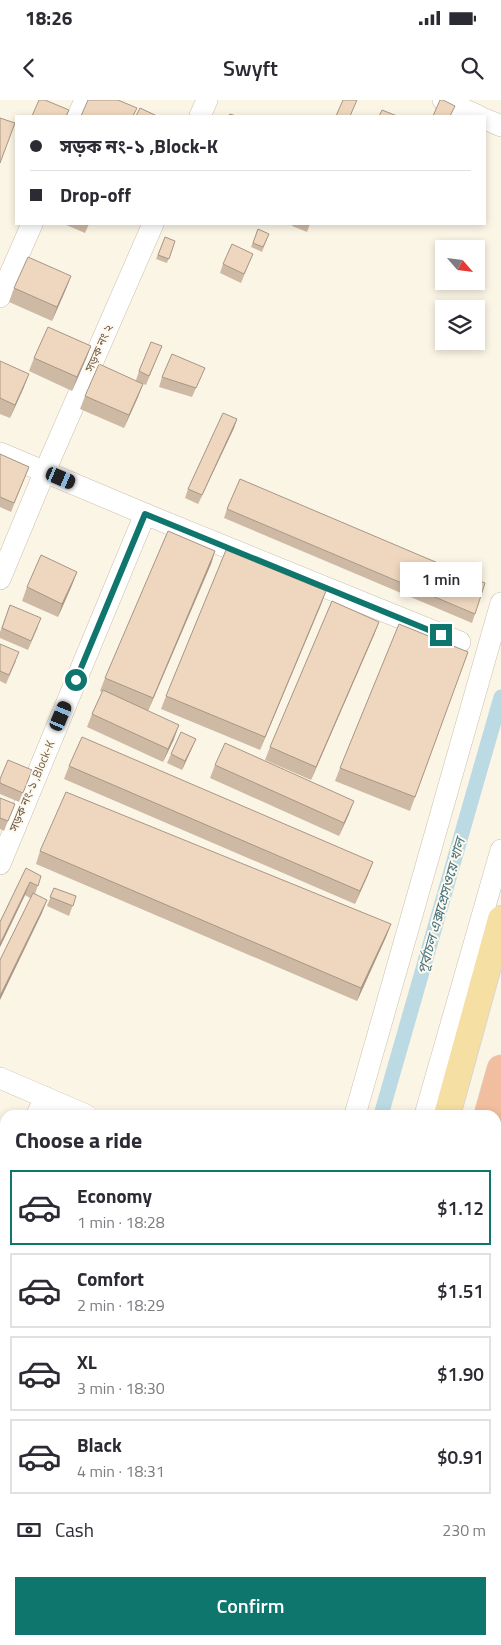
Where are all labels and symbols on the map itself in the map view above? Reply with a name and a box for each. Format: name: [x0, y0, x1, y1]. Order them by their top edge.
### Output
north arrow: [435, 240, 485, 290]
street label: সড়ক নং ২: [79, 321, 118, 376]
car: [44, 465, 77, 491]
callout: 1 min: [400, 562, 482, 598]
route end: [430, 624, 452, 646]
route start: [65, 669, 87, 691]
car: [48, 699, 73, 733]
street label: সড়ক নং-১ ,Block-K: [3, 737, 59, 835]
water label: পূর্বাচল এক্সপ্রেসওয়ে খাল: [411, 833, 471, 976]

